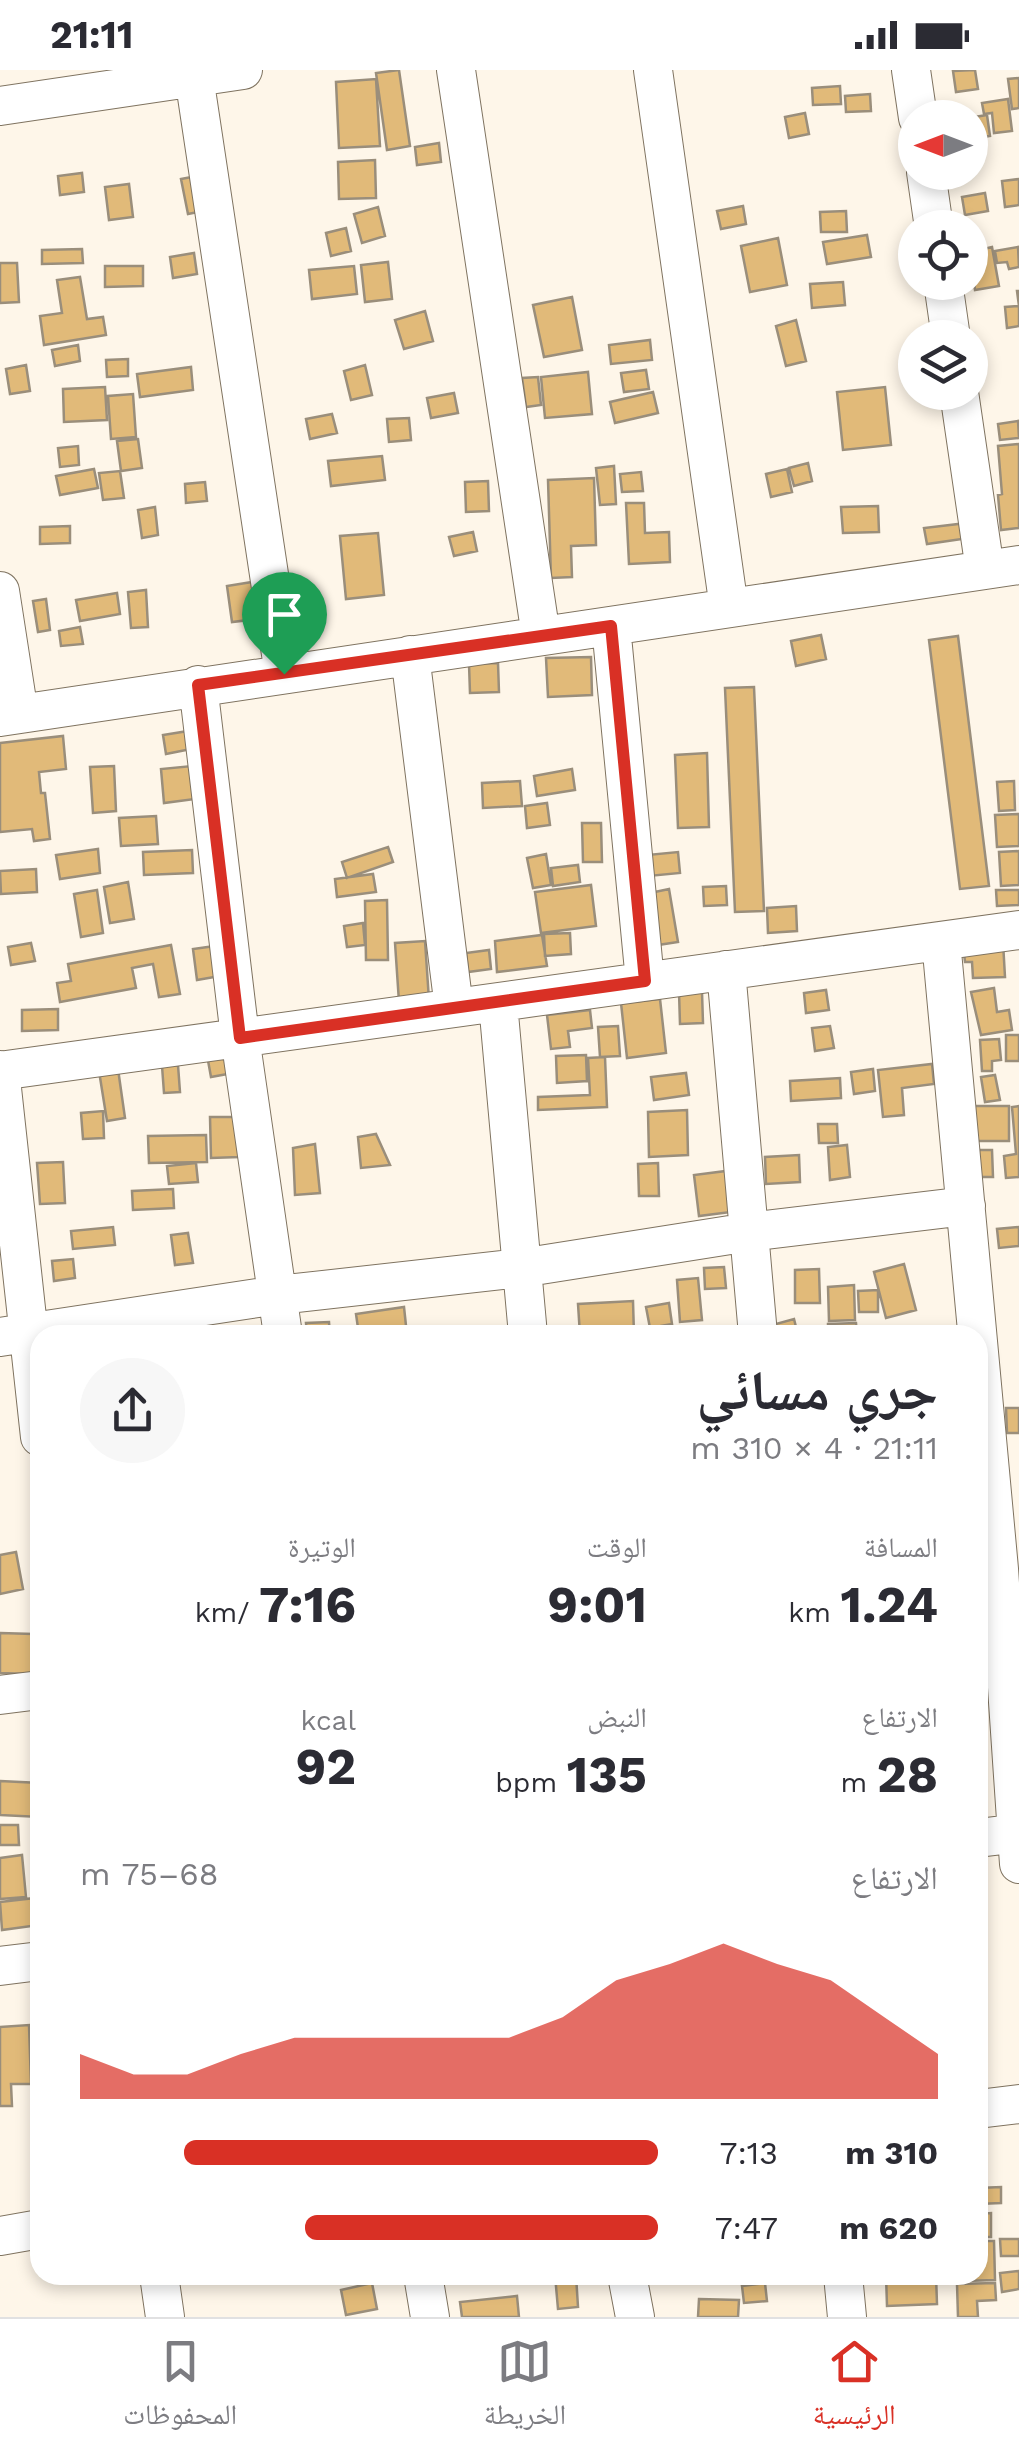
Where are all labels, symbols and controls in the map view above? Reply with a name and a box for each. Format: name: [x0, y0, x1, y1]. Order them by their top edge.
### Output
text: 21:11: [50, 13, 133, 57]
north arrow: [898, 100, 988, 190]
map controls: [898, 100, 988, 410]
button: locate: [898, 210, 988, 300]
button: layers: [898, 320, 988, 410]
pin: [242, 572, 327, 675]
icon: arrive: [257, 587, 312, 642]
button: share: [80, 1358, 185, 1463]
text: جري مسائي: [697, 1359, 938, 1423]
text: 21:11 · 4 × 310 m: [690, 1429, 938, 1467]
text: الوتيرة: [288, 1531, 356, 1564]
text: الوقت: [587, 1531, 647, 1564]
text: المسافة: [864, 1531, 938, 1564]
text: 7:16: [259, 1575, 356, 1634]
text: 9:01: [547, 1575, 647, 1634]
text: 1.24: [840, 1575, 938, 1634]
text: /km: [195, 1596, 259, 1629]
text: km: [788, 1596, 840, 1629]
text: النبض: [587, 1701, 647, 1734]
text: الارتفاع: [862, 1701, 938, 1734]
text: kcal: [301, 1704, 356, 1737]
text: 92: [295, 1737, 356, 1796]
text: 135: [567, 1745, 647, 1804]
text: 28: [877, 1745, 938, 1804]
text: bpm: [495, 1766, 567, 1799]
text: m: [841, 1766, 877, 1799]
text: 68–75 m: [80, 1855, 218, 1893]
text: الارتفاع: [851, 1859, 938, 1897]
text: 7:13: [719, 2134, 778, 2172]
text: 310 m: [845, 2134, 938, 2172]
text: 7:47: [715, 2209, 778, 2247]
text: 620 m: [839, 2209, 938, 2247]
tab: المحفوظات: [123, 2334, 237, 2442]
tab: الخريطة: [484, 2334, 566, 2442]
tab: الرئيسية: [813, 2334, 896, 2442]

